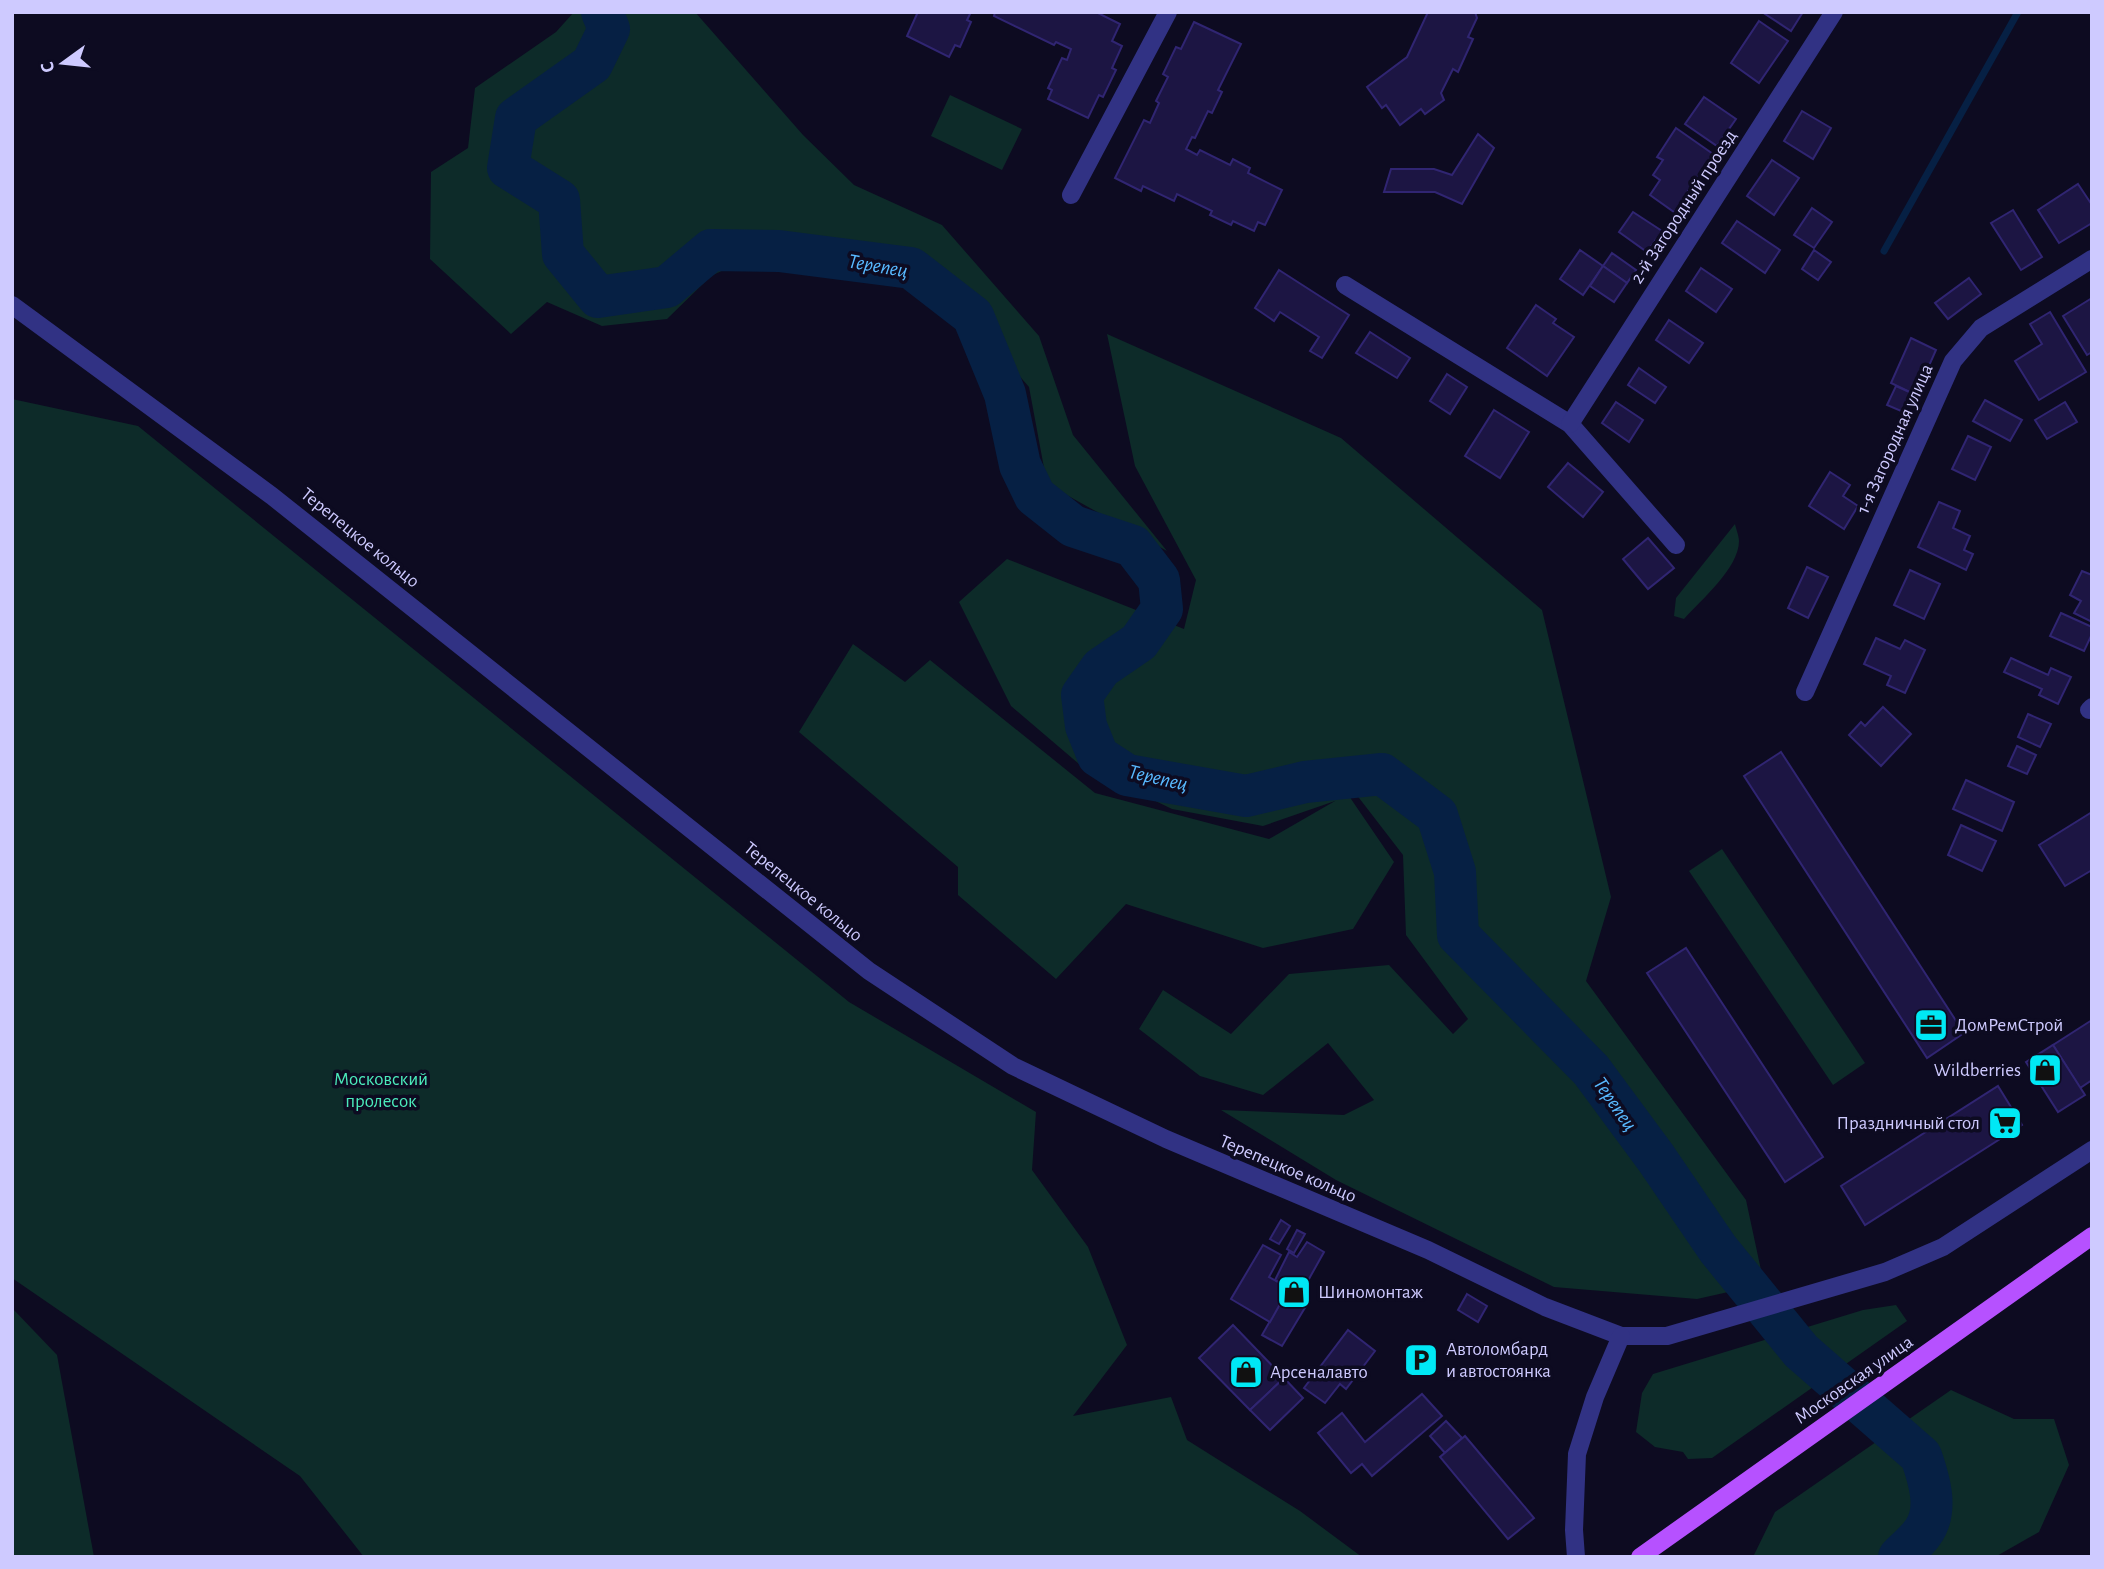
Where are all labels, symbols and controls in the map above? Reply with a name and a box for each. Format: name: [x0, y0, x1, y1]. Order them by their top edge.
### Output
north arrow: [28, 28, 98, 98]
text: С: [37, 59, 59, 75]
street label: 2-й Загородный проезд: [1627, 127, 1741, 287]
water label: Терепец: [846, 250, 910, 283]
street label: 1-я Загородная улица: [1853, 361, 1937, 517]
street label: Терепецкое кольцо: [297, 485, 423, 591]
water label: Терепец: [1126, 761, 1190, 796]
street label: Терепецкое кольцо: [740, 839, 866, 945]
office icon: ДомРемСтрой: [1912, 1006, 1950, 1044]
place label: ДомРемСтрой: [1955, 1016, 2063, 1035]
shop icon: Wildberries: [2026, 1051, 2064, 1089]
place label: Wildberries: [1934, 1061, 2021, 1080]
park label: Московский пролесок: [334, 1070, 428, 1111]
water label: Терепец: [1588, 1073, 1641, 1135]
supermarket icon: Праздничный стол: [1986, 1104, 2024, 1142]
place label: Праздничный стол: [1837, 1114, 1980, 1133]
street label: Терепецкое кольцо: [1217, 1132, 1359, 1206]
shop icon: Шиномонтаж: [1275, 1273, 1313, 1311]
place label: Шиномонтаж: [1318, 1283, 1424, 1302]
street label: Московская улица: [1791, 1332, 1917, 1428]
place label: Автоломбард и автостоянка: [1446, 1340, 1551, 1381]
parking icon: Автоломбард и автостоянка: [1402, 1341, 1440, 1379]
shop icon: Арсеналавто: [1227, 1353, 1265, 1391]
place label: Арсеналавто: [1270, 1363, 1368, 1382]

